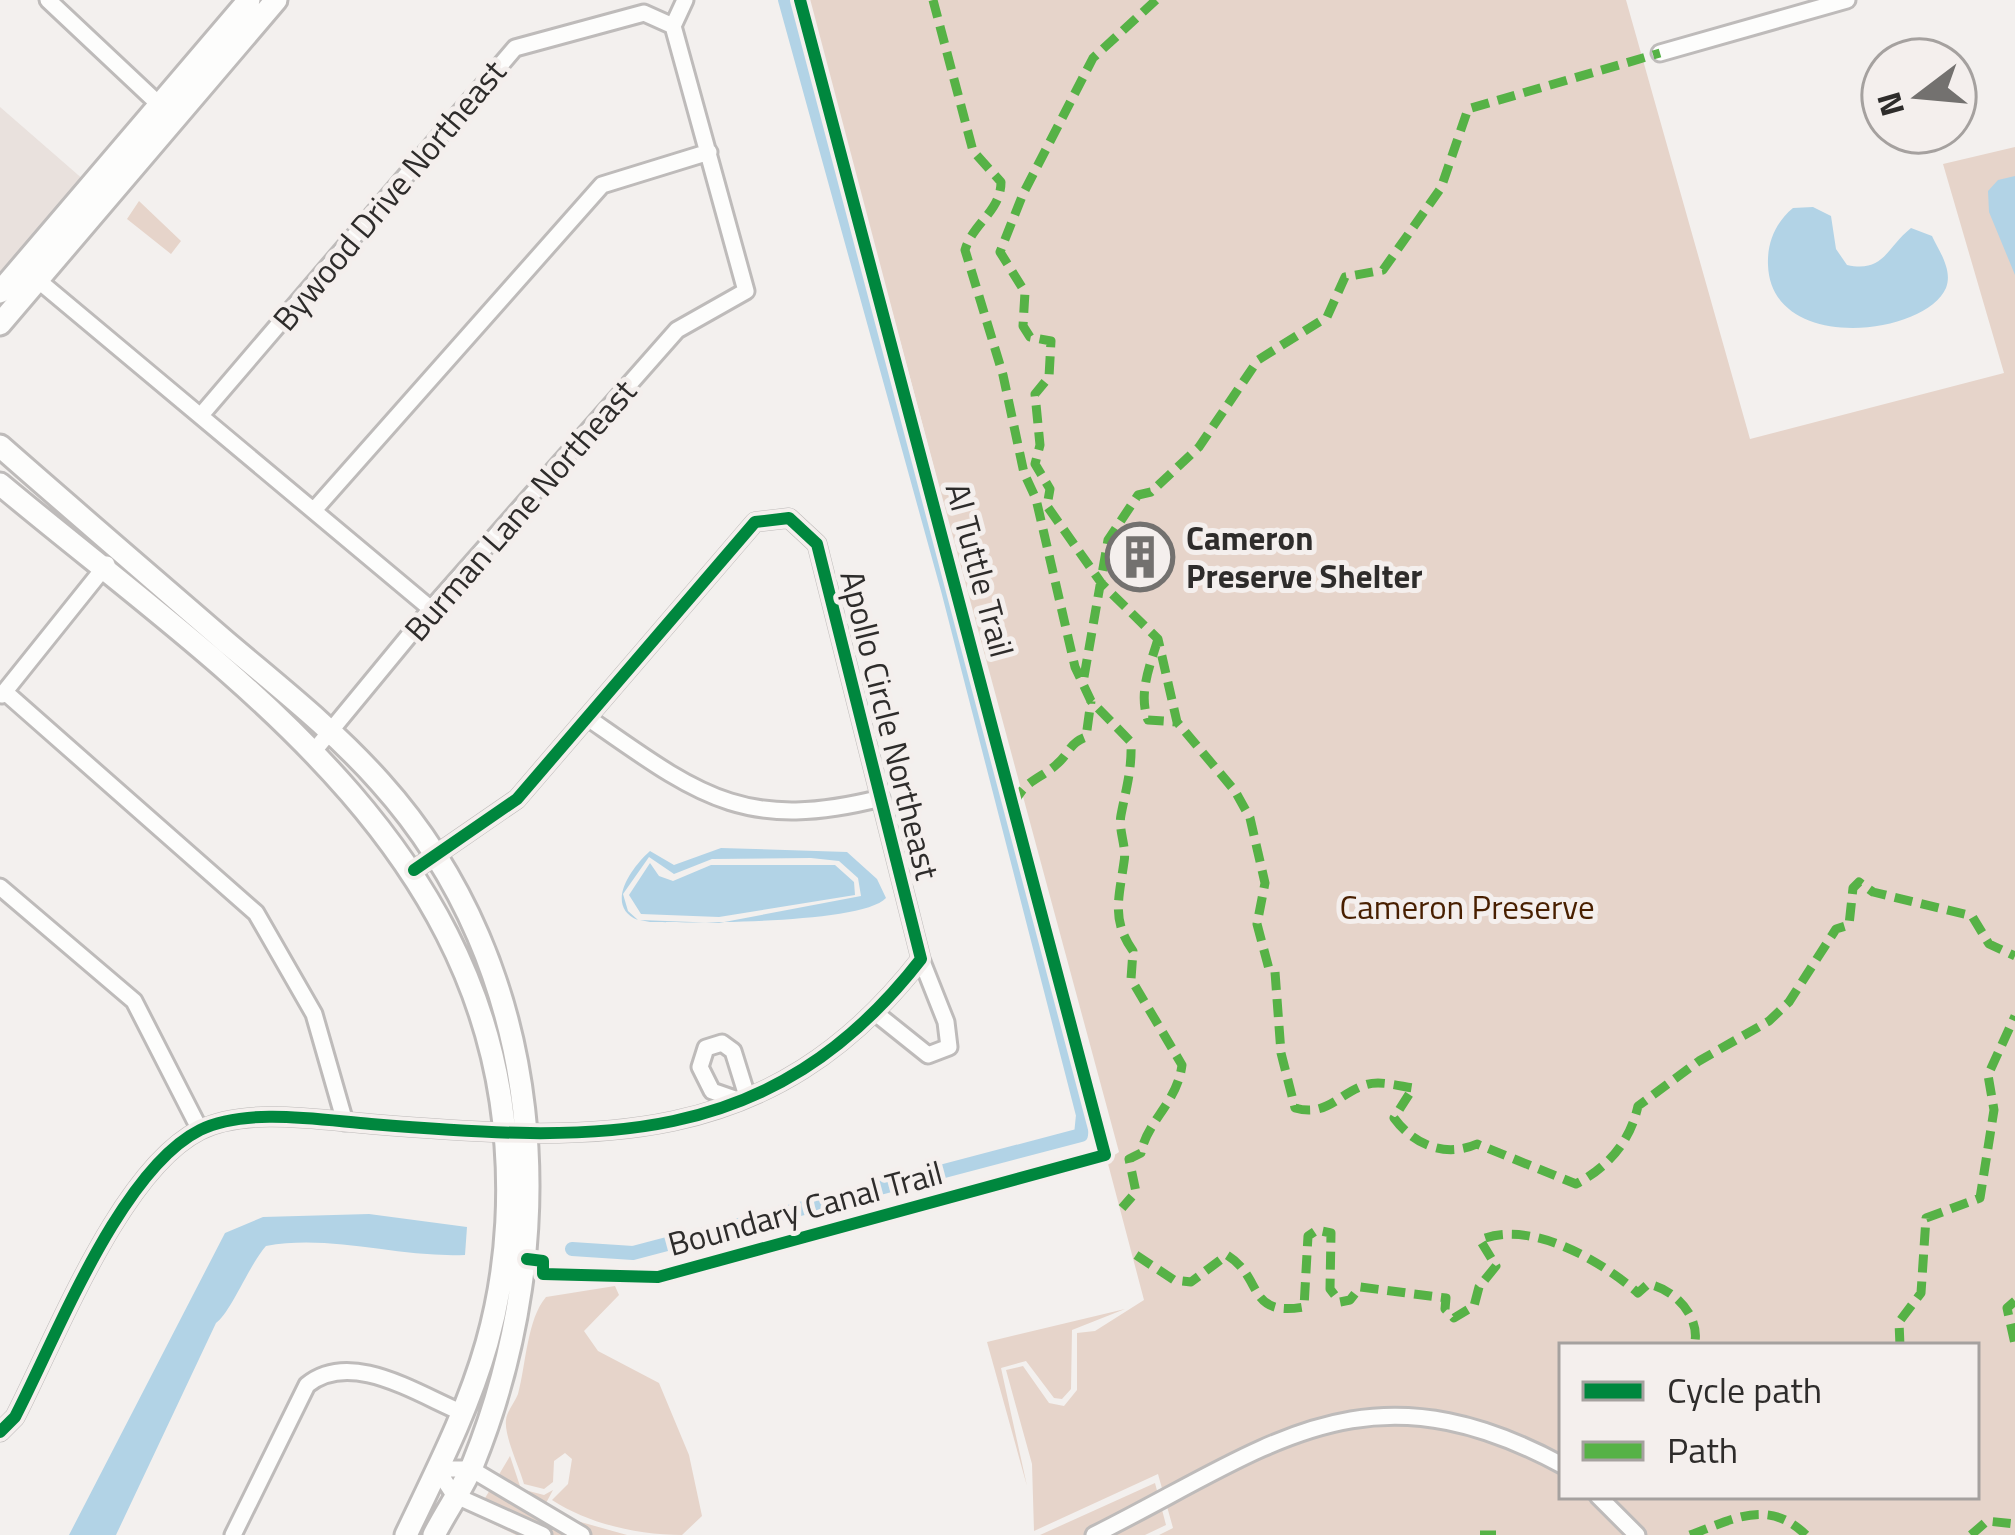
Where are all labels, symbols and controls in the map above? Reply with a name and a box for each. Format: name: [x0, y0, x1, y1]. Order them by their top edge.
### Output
north arrow: [1859, 36, 1979, 156]
street label: Bywood Drive Northeast: [260, 48, 518, 342]
text: N: [1863, 86, 1917, 122]
street label: Burman Lane Northeast: [392, 368, 648, 652]
street label: Al Tuttle Trail: [933, 477, 1027, 663]
place label: Cameron Preserve Shelter: [1186, 513, 1423, 601]
building icon: Cameron Preserve Shelter: [1105, 522, 1175, 592]
street label: Apollo Circle Northeast: [827, 565, 953, 885]
park label: Cameron Preserve: [1339, 882, 1595, 932]
street label: Boundary Canal Trail: [662, 1147, 948, 1269]
legend: [1559, 1343, 1979, 1499]
text: Cycle path: [1667, 1362, 1822, 1417]
text: Path: [1667, 1422, 1738, 1477]

